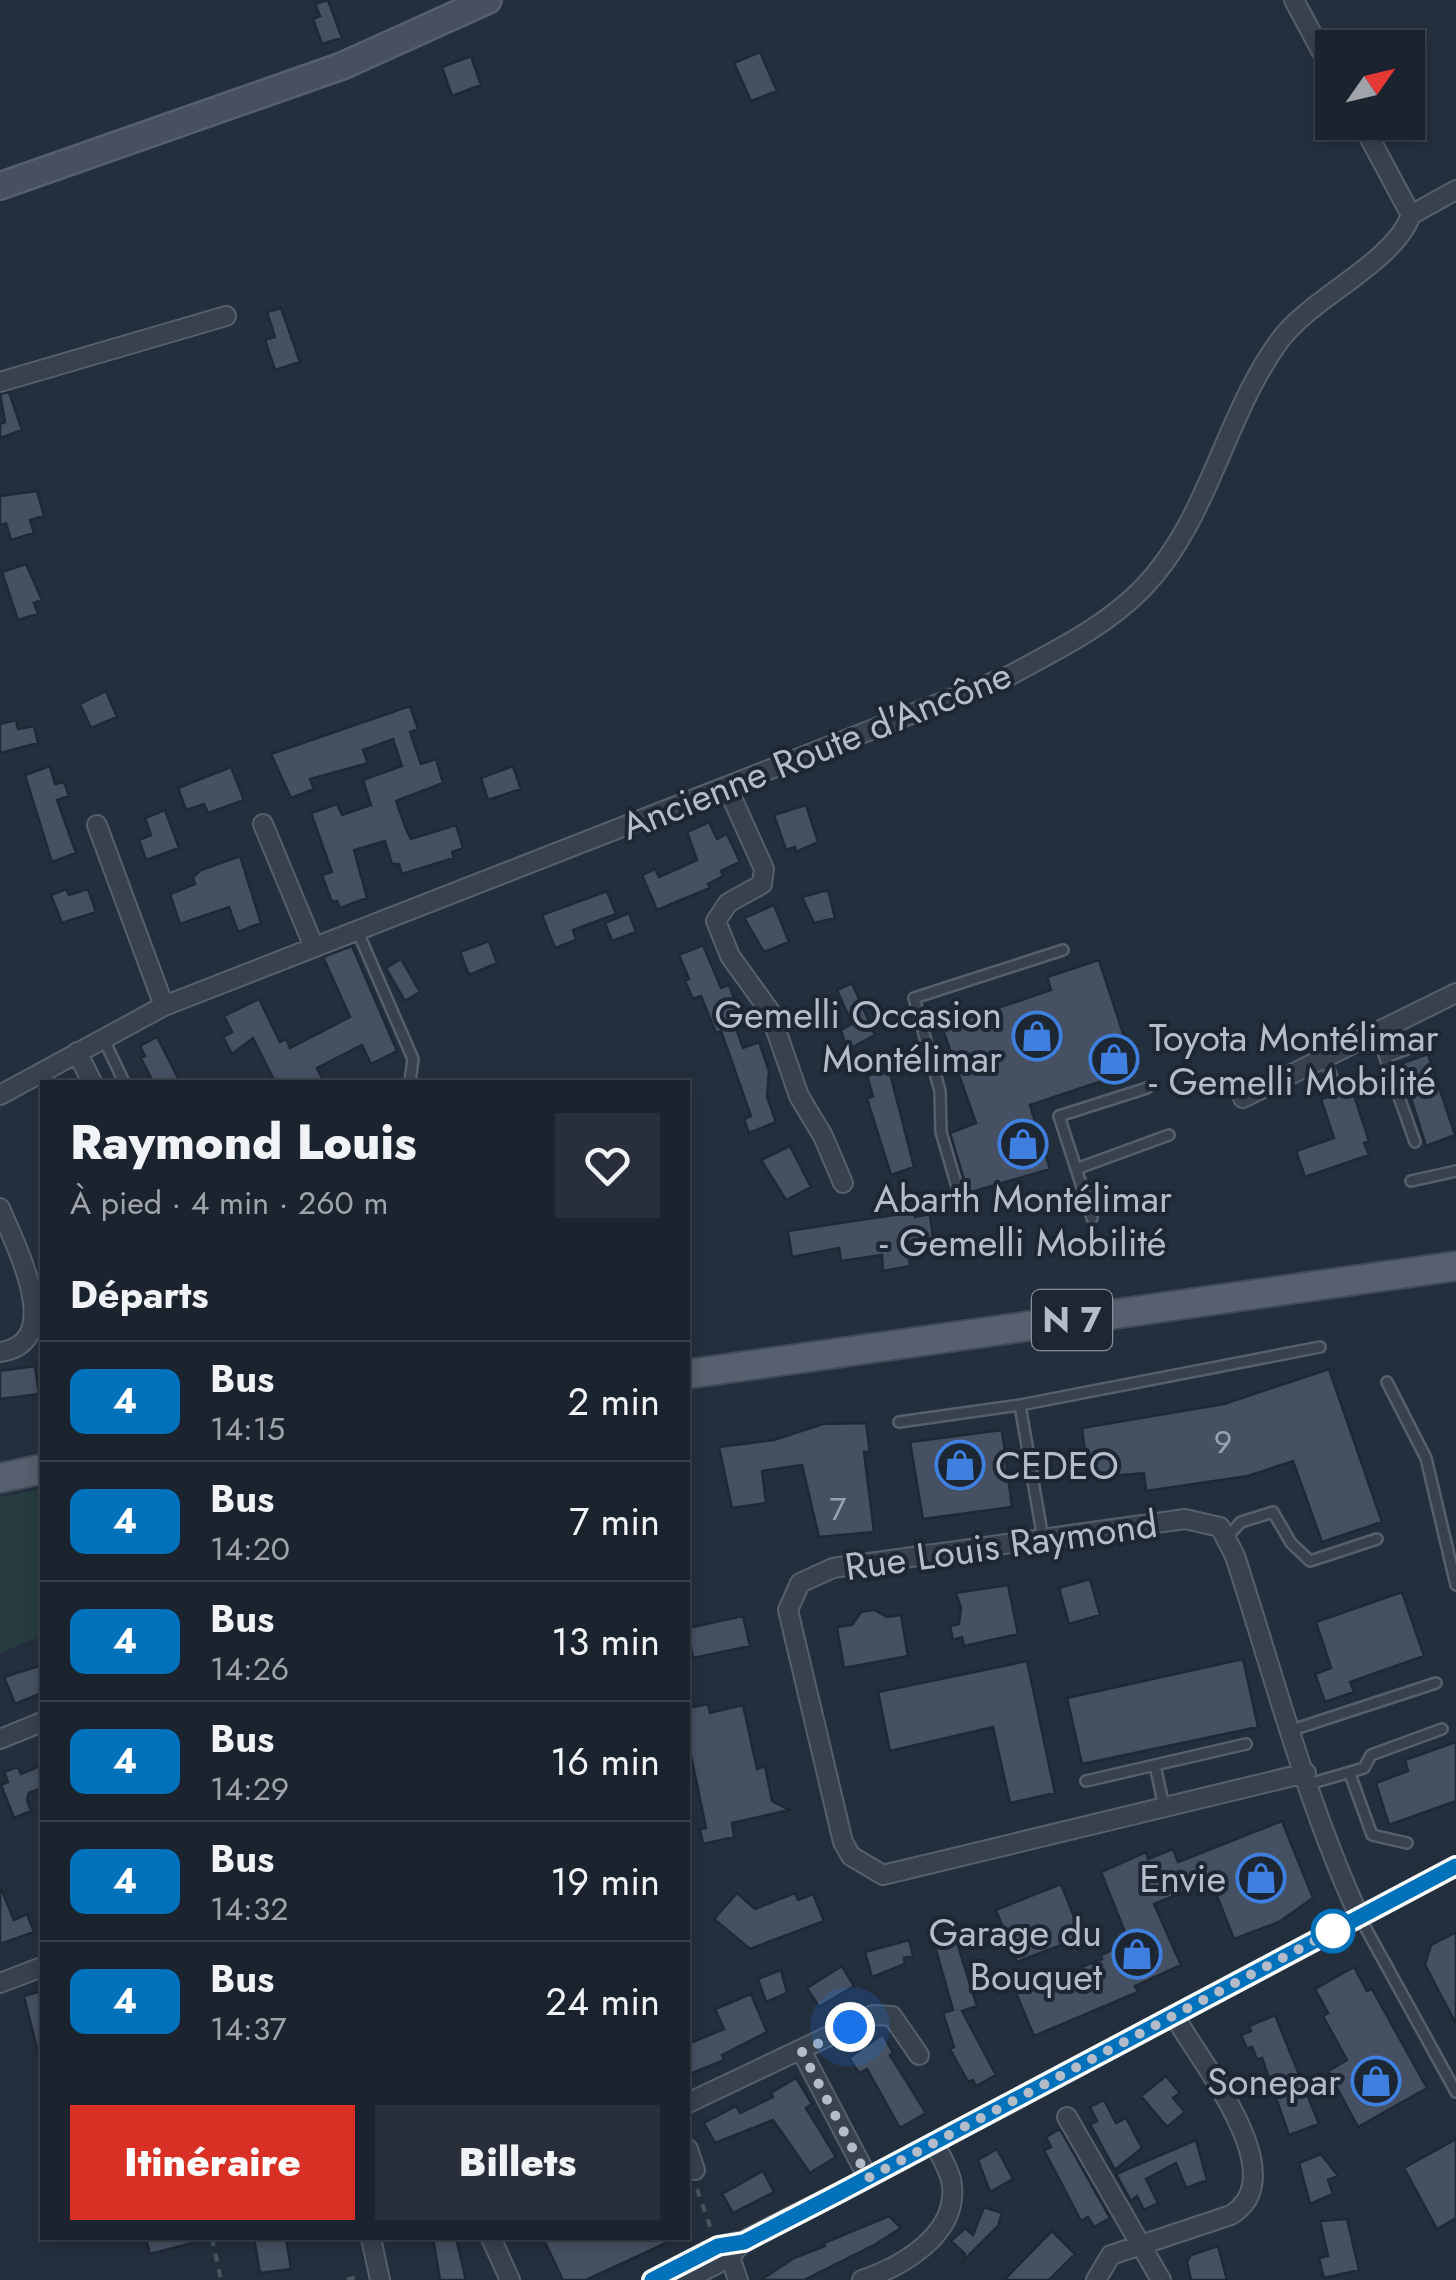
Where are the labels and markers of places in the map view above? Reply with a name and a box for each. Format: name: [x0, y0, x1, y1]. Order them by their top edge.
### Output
place label: Gemelli Occasion Montélimar: [714, 987, 1002, 1086]
shop icon: Gemelli Occasion Montélimar: [1011, 1010, 1063, 1062]
place label: Toyota Montélimar - Gemelli Mobilité: [1149, 1010, 1439, 1109]
shop icon: Toyota Montélimar - Gemelli Mobilité: [1088, 1033, 1140, 1085]
shop icon: Abarth Montélimar - Gemelli Mobilité: [997, 1118, 1049, 1170]
place label: Abarth Montélimar - Gemelli Mobilité: [874, 1171, 1172, 1270]
place label: CEDEO: [995, 1438, 1119, 1493]
shop icon: CEDEO: [934, 1439, 986, 1491]
place label: Envie: [1139, 1851, 1226, 1906]
shop icon: Envie: [1235, 1852, 1287, 1904]
place label: Garage du Bouquet: [929, 1905, 1102, 2004]
unlabelled marker: [1312, 1910, 1354, 1952]
shop icon: Garage du Bouquet: [1111, 1928, 1163, 1980]
place label: Sonepar: [1207, 2054, 1341, 2109]
shop icon: Sonepar: [1350, 2055, 1402, 2107]

